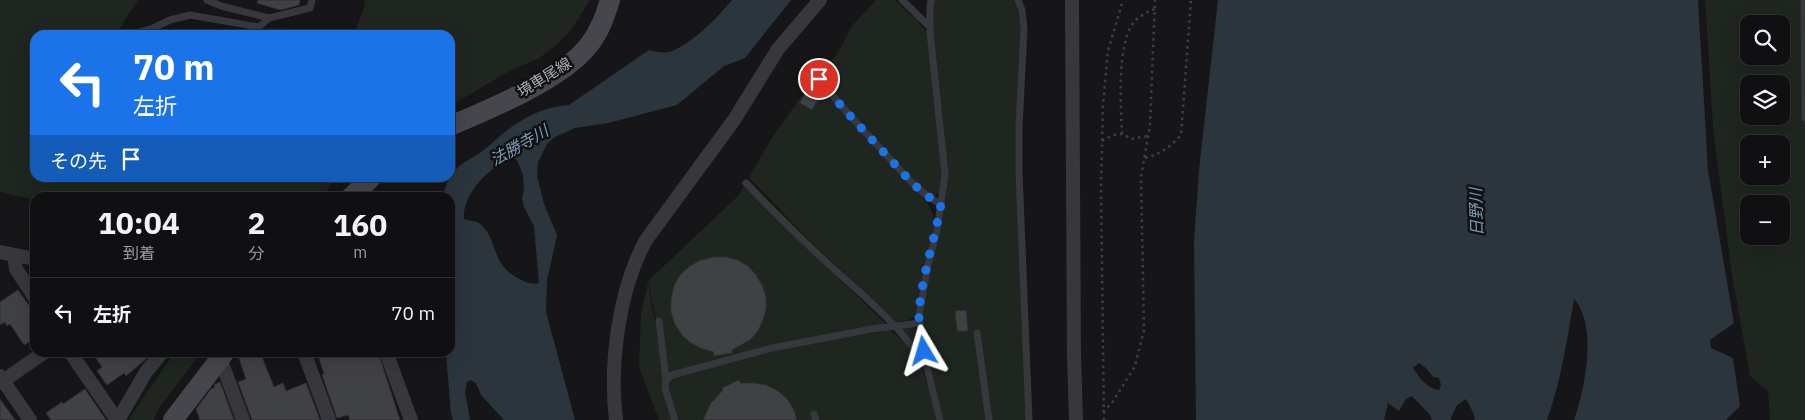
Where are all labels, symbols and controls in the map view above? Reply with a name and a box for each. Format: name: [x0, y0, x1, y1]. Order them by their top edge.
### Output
map controls: [1740, 15, 1790, 245]
button: search: [1740, 15, 1790, 65]
text: 70 m: [133, 44, 215, 90]
icon: left: [50, 50, 115, 115]
street label: 境車尾線: [514, 53, 574, 101]
pin: [798, 58, 840, 100]
icon: arrive: [805, 65, 833, 93]
button: layers: [1740, 75, 1790, 125]
text: 左折: [133, 91, 177, 120]
water label: 法勝寺川: [486, 119, 553, 170]
button: +: [1740, 135, 1790, 185]
icon: arrive: [117, 145, 145, 173]
text: その先: [50, 149, 107, 173]
water label: 日野川: [1465, 186, 1487, 236]
button: −: [1740, 195, 1790, 245]
text: 10:04: [98, 203, 180, 242]
text: 2: [247, 203, 265, 242]
text: 160: [333, 205, 387, 244]
text: m: [353, 242, 367, 262]
text: 到着: [123, 243, 155, 263]
text: 分: [248, 243, 264, 263]
icon: left: [50, 299, 78, 327]
text: 70 m: [391, 301, 435, 325]
text: 左折: [93, 302, 131, 326]
position arrow: [897, 324, 949, 376]

